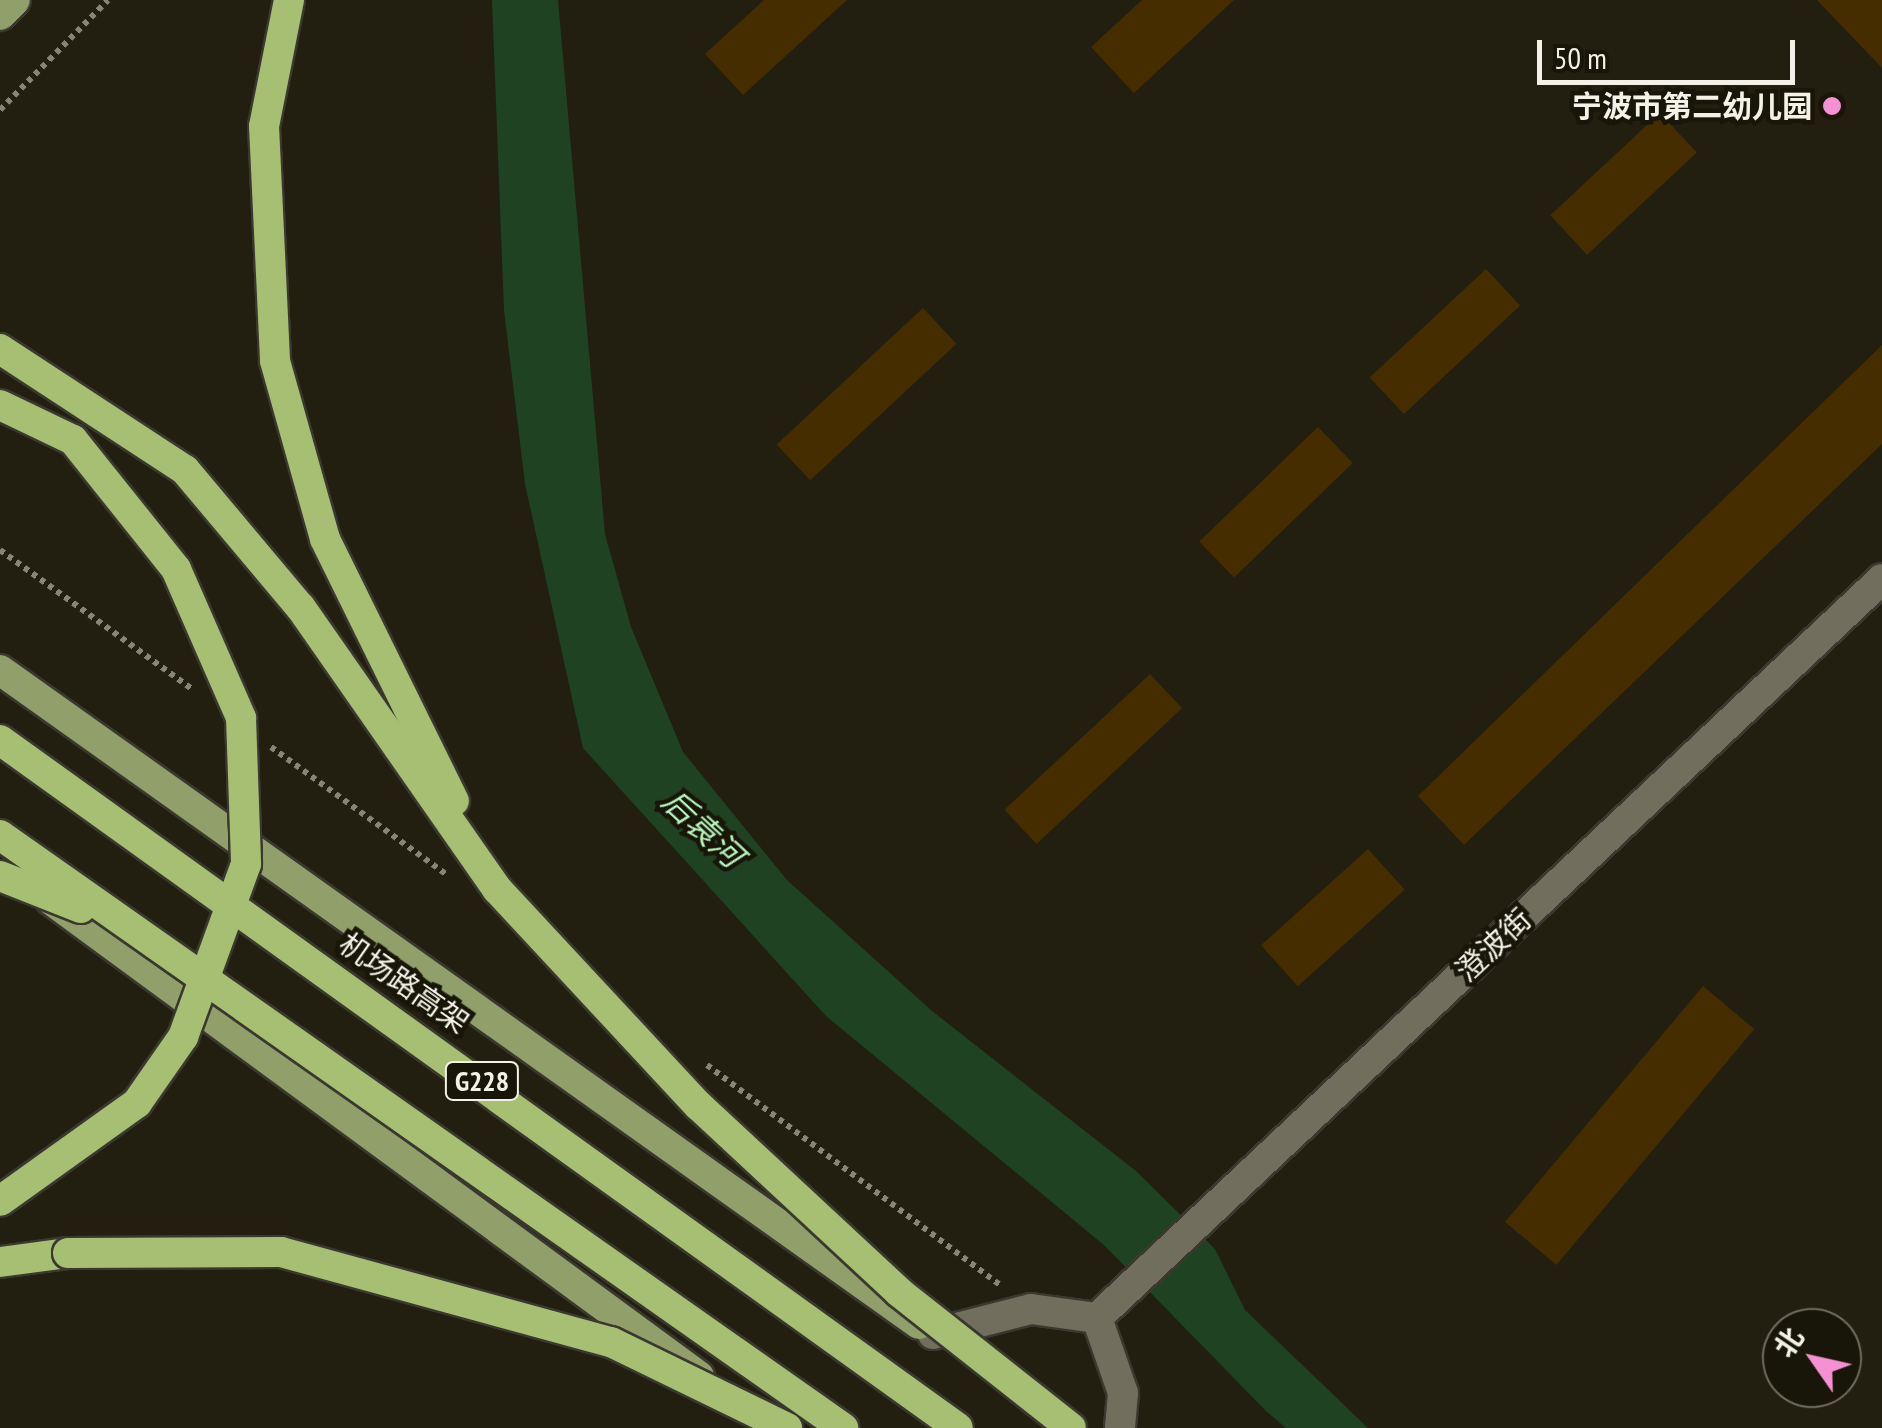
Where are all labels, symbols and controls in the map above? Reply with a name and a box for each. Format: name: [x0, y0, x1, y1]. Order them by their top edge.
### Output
scale bar: [1542, 20, 1800, 82]
text: 50 m: [1554, 38, 1607, 77]
place label: 宁波市第二幼儿园: [1572, 88, 1812, 124]
marker: 宁波市第二幼儿园: [1821, 95, 1843, 117]
water label: 后袁河: [655, 781, 751, 875]
street label: 澄波街: [1448, 901, 1538, 989]
street label: 机场路高架: [332, 925, 476, 1041]
road number: G228: [444, 1058, 520, 1104]
north arrow: [1762, 1308, 1862, 1408]
text: 北: [1765, 1320, 1812, 1364]

